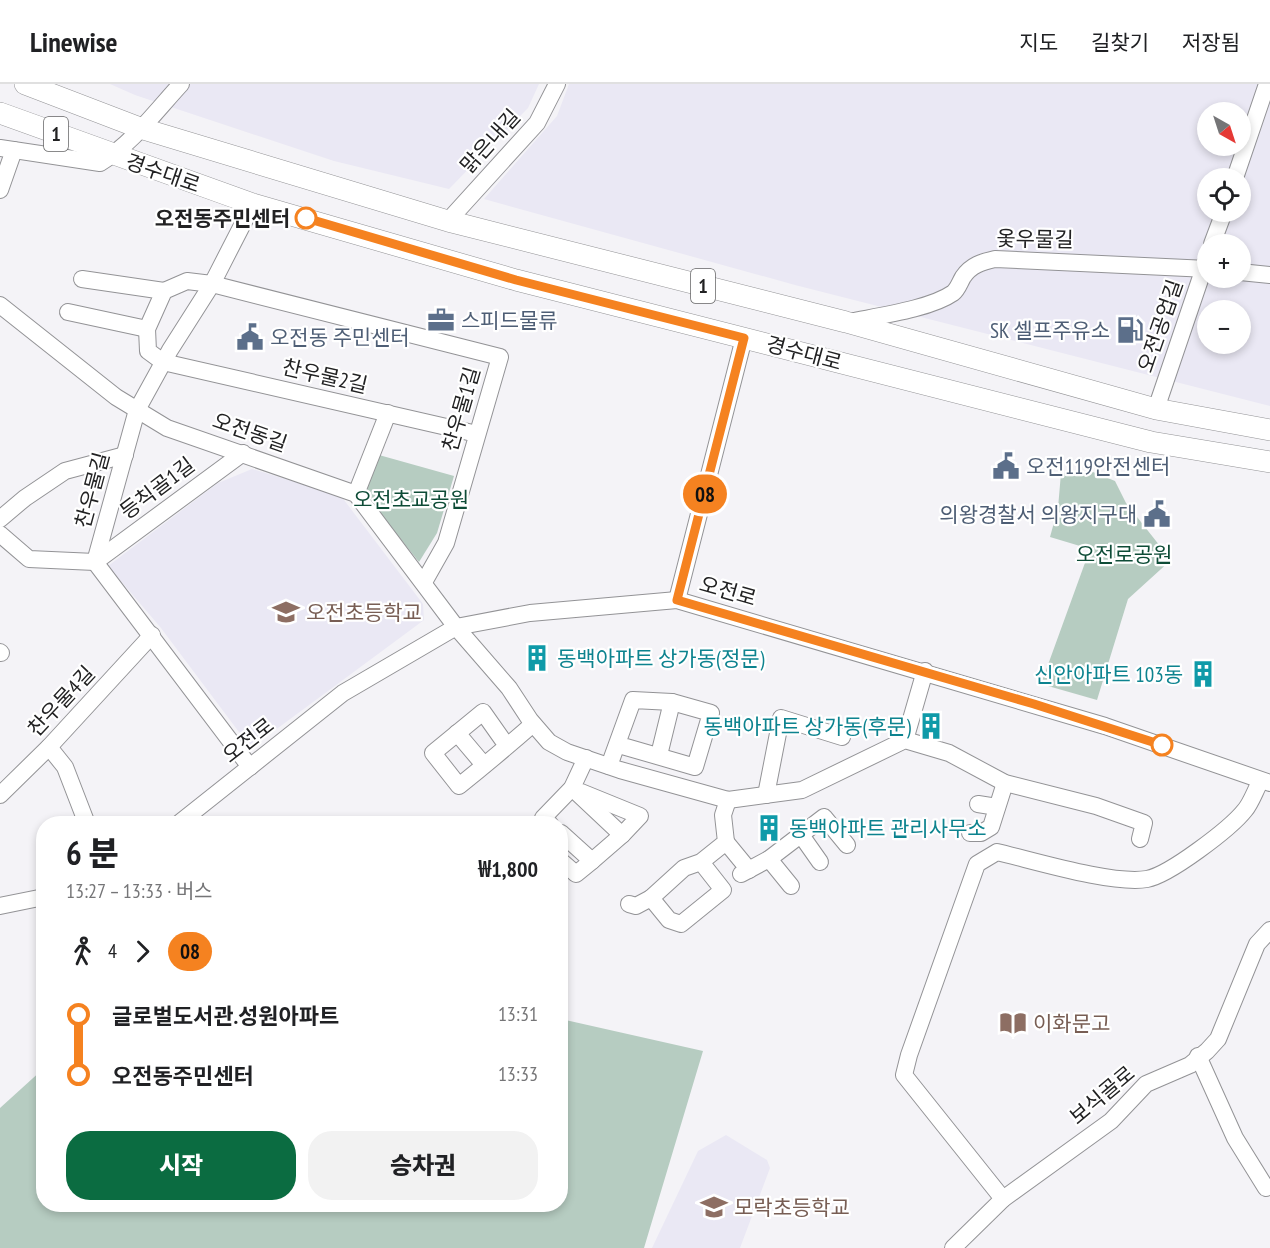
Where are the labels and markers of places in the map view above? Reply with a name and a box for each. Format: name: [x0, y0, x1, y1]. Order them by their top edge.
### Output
place label: 오전동주민센터: [155, 205, 290, 232]
marker: 오전동주민센터: [295, 207, 317, 229]
office icon: 스피드물류: [426, 305, 456, 335]
place label: 스피드물류: [461, 307, 558, 334]
fuel station icon: SK 셀프주유소: [1115, 315, 1145, 345]
place label: SK 셀프주유소: [990, 317, 1110, 344]
public building icon: 오전동 주민센터: [235, 322, 265, 352]
place label: 오전동 주민센터: [270, 324, 410, 351]
public building icon: 오전119안전센터: [991, 451, 1021, 481]
place label: 오전119안전센터: [1026, 453, 1170, 480]
public building icon: 의왕경찰서 의왕지구대: [1142, 499, 1172, 529]
place label: 의왕경찰서 의왕지구대: [939, 501, 1137, 528]
school or university icon: 오전초등학교: [271, 597, 301, 627]
place label: 오전초등학교: [306, 599, 422, 626]
building icon: 동백아파트 상가동(정문): [522, 643, 552, 673]
place label: 동백아파트 상가동(정문): [557, 645, 765, 672]
building icon: 신안아파트 103동: [1188, 659, 1218, 689]
place label: 신안아파트 103동: [1034, 661, 1183, 688]
building icon: 동백아파트 상가동(후문): [916, 711, 946, 741]
place label: 동백아파트 상가동(후문): [704, 713, 911, 740]
unlabelled marker: [1151, 734, 1173, 756]
building icon: 동백아파트 관리사무소: [754, 813, 784, 843]
place label: 동백아파트 관리사무소: [789, 815, 987, 842]
library icon: 이화문고: [998, 1008, 1028, 1038]
place label: 이화문고: [1033, 1010, 1110, 1037]
school or university icon: 모락초등학교: [699, 1192, 729, 1222]
place label: 모락초등학교: [734, 1194, 850, 1221]

